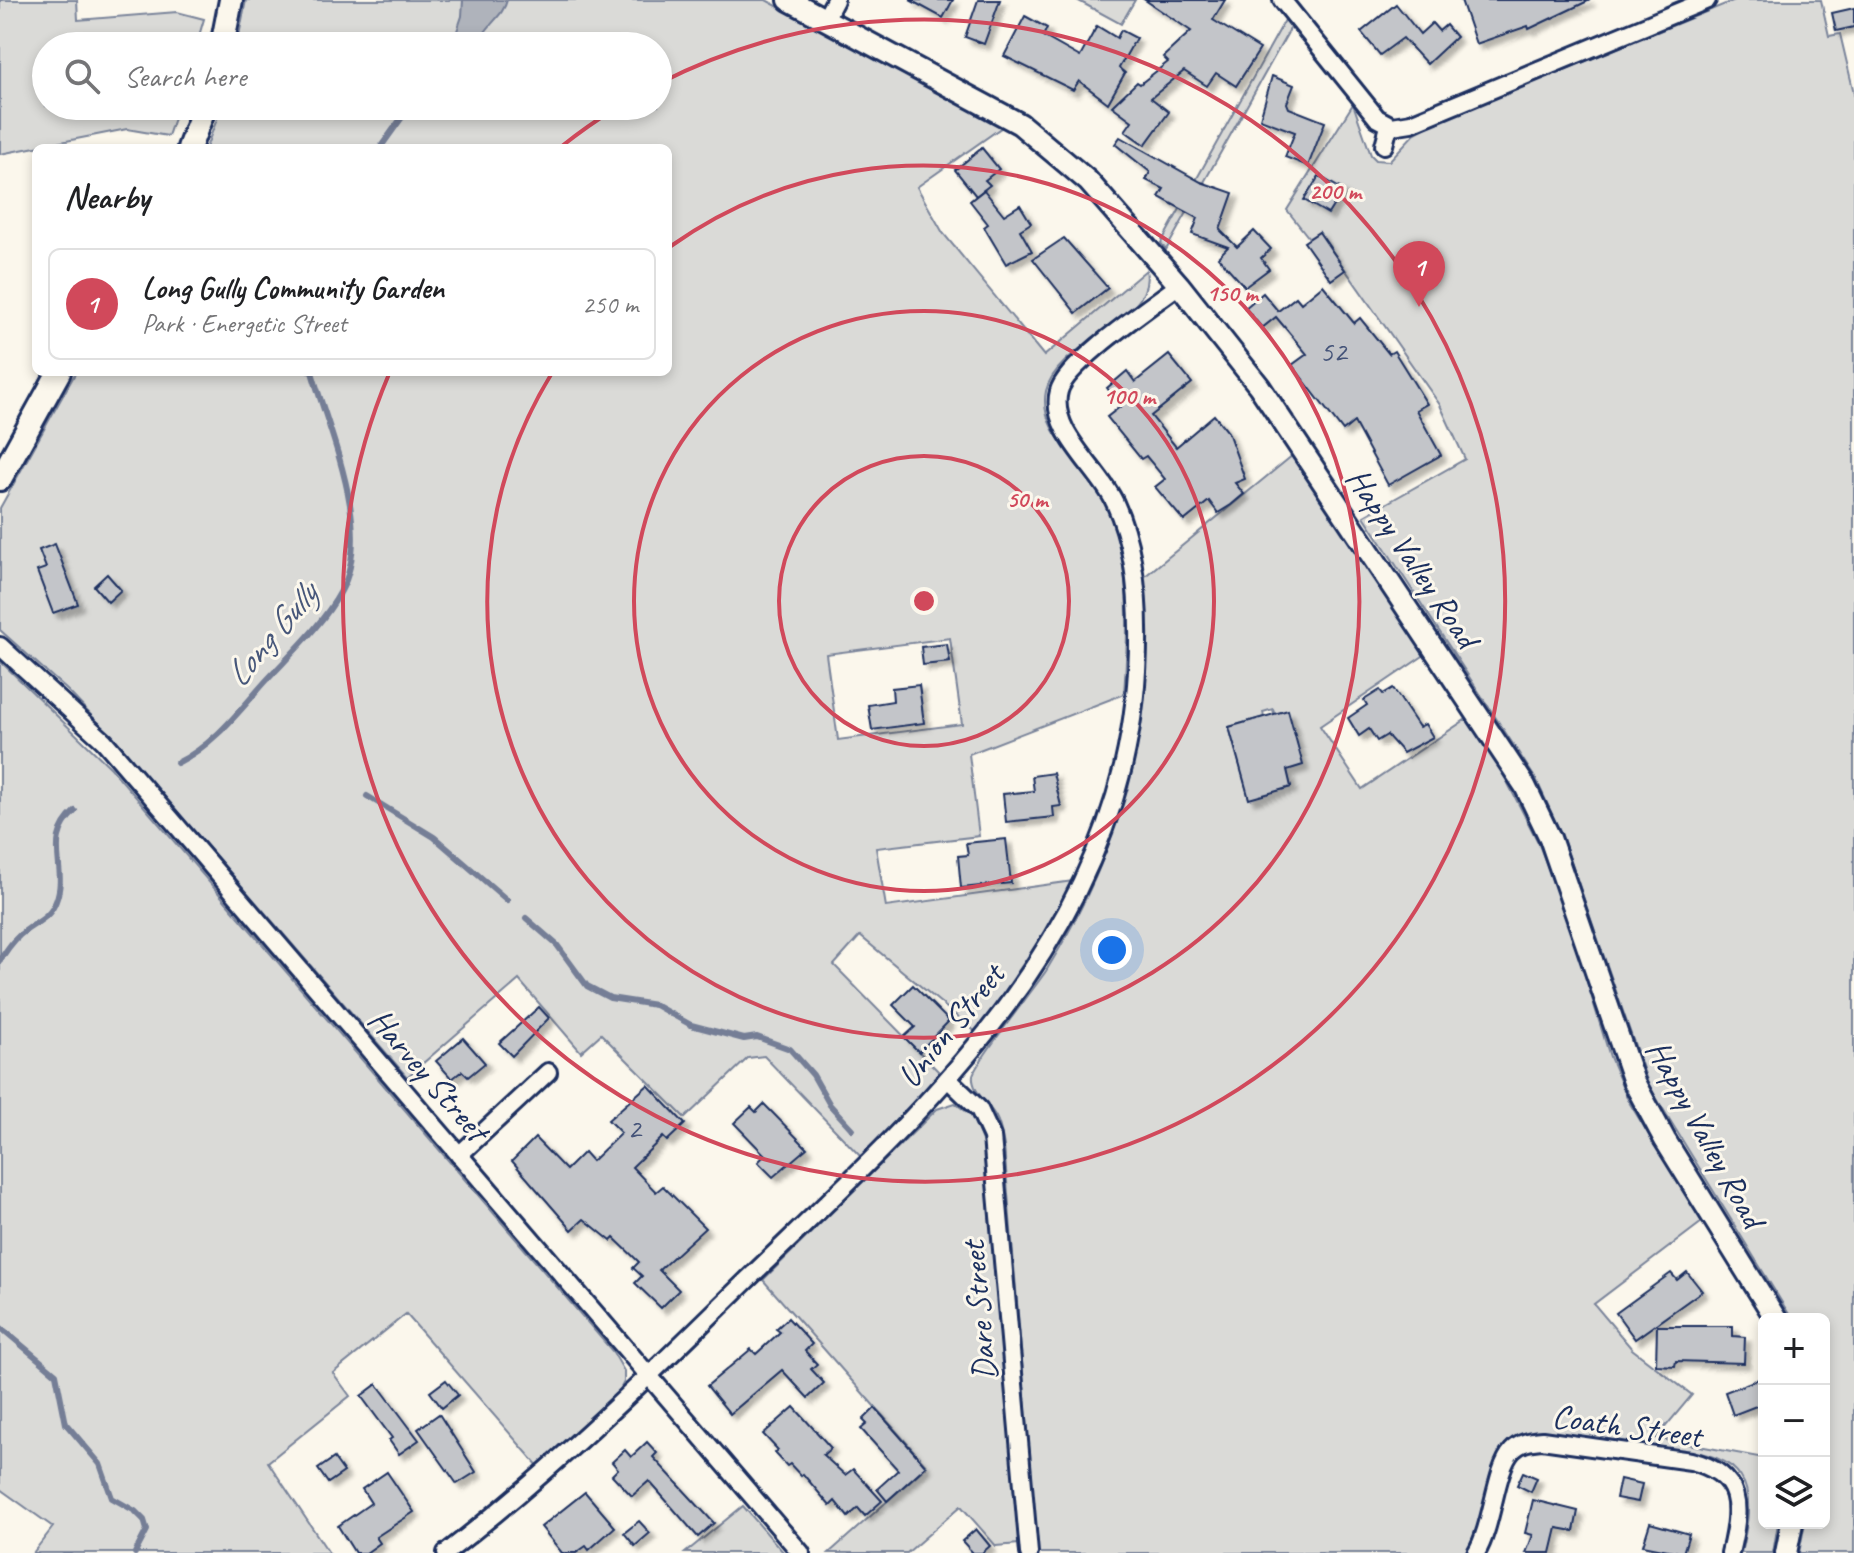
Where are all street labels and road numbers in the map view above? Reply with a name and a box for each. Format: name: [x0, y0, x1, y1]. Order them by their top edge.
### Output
street label: Happy Valley Road: [1337, 459, 1491, 659]
street label: Union Street: [887, 952, 1016, 1096]
street label: Harvey Street: [359, 999, 501, 1153]
street label: Happy Valley Road: [1636, 1032, 1777, 1239]
street label: Dare Street: [951, 1236, 1006, 1382]
street label: Coath Street: [1550, 1394, 1708, 1458]

